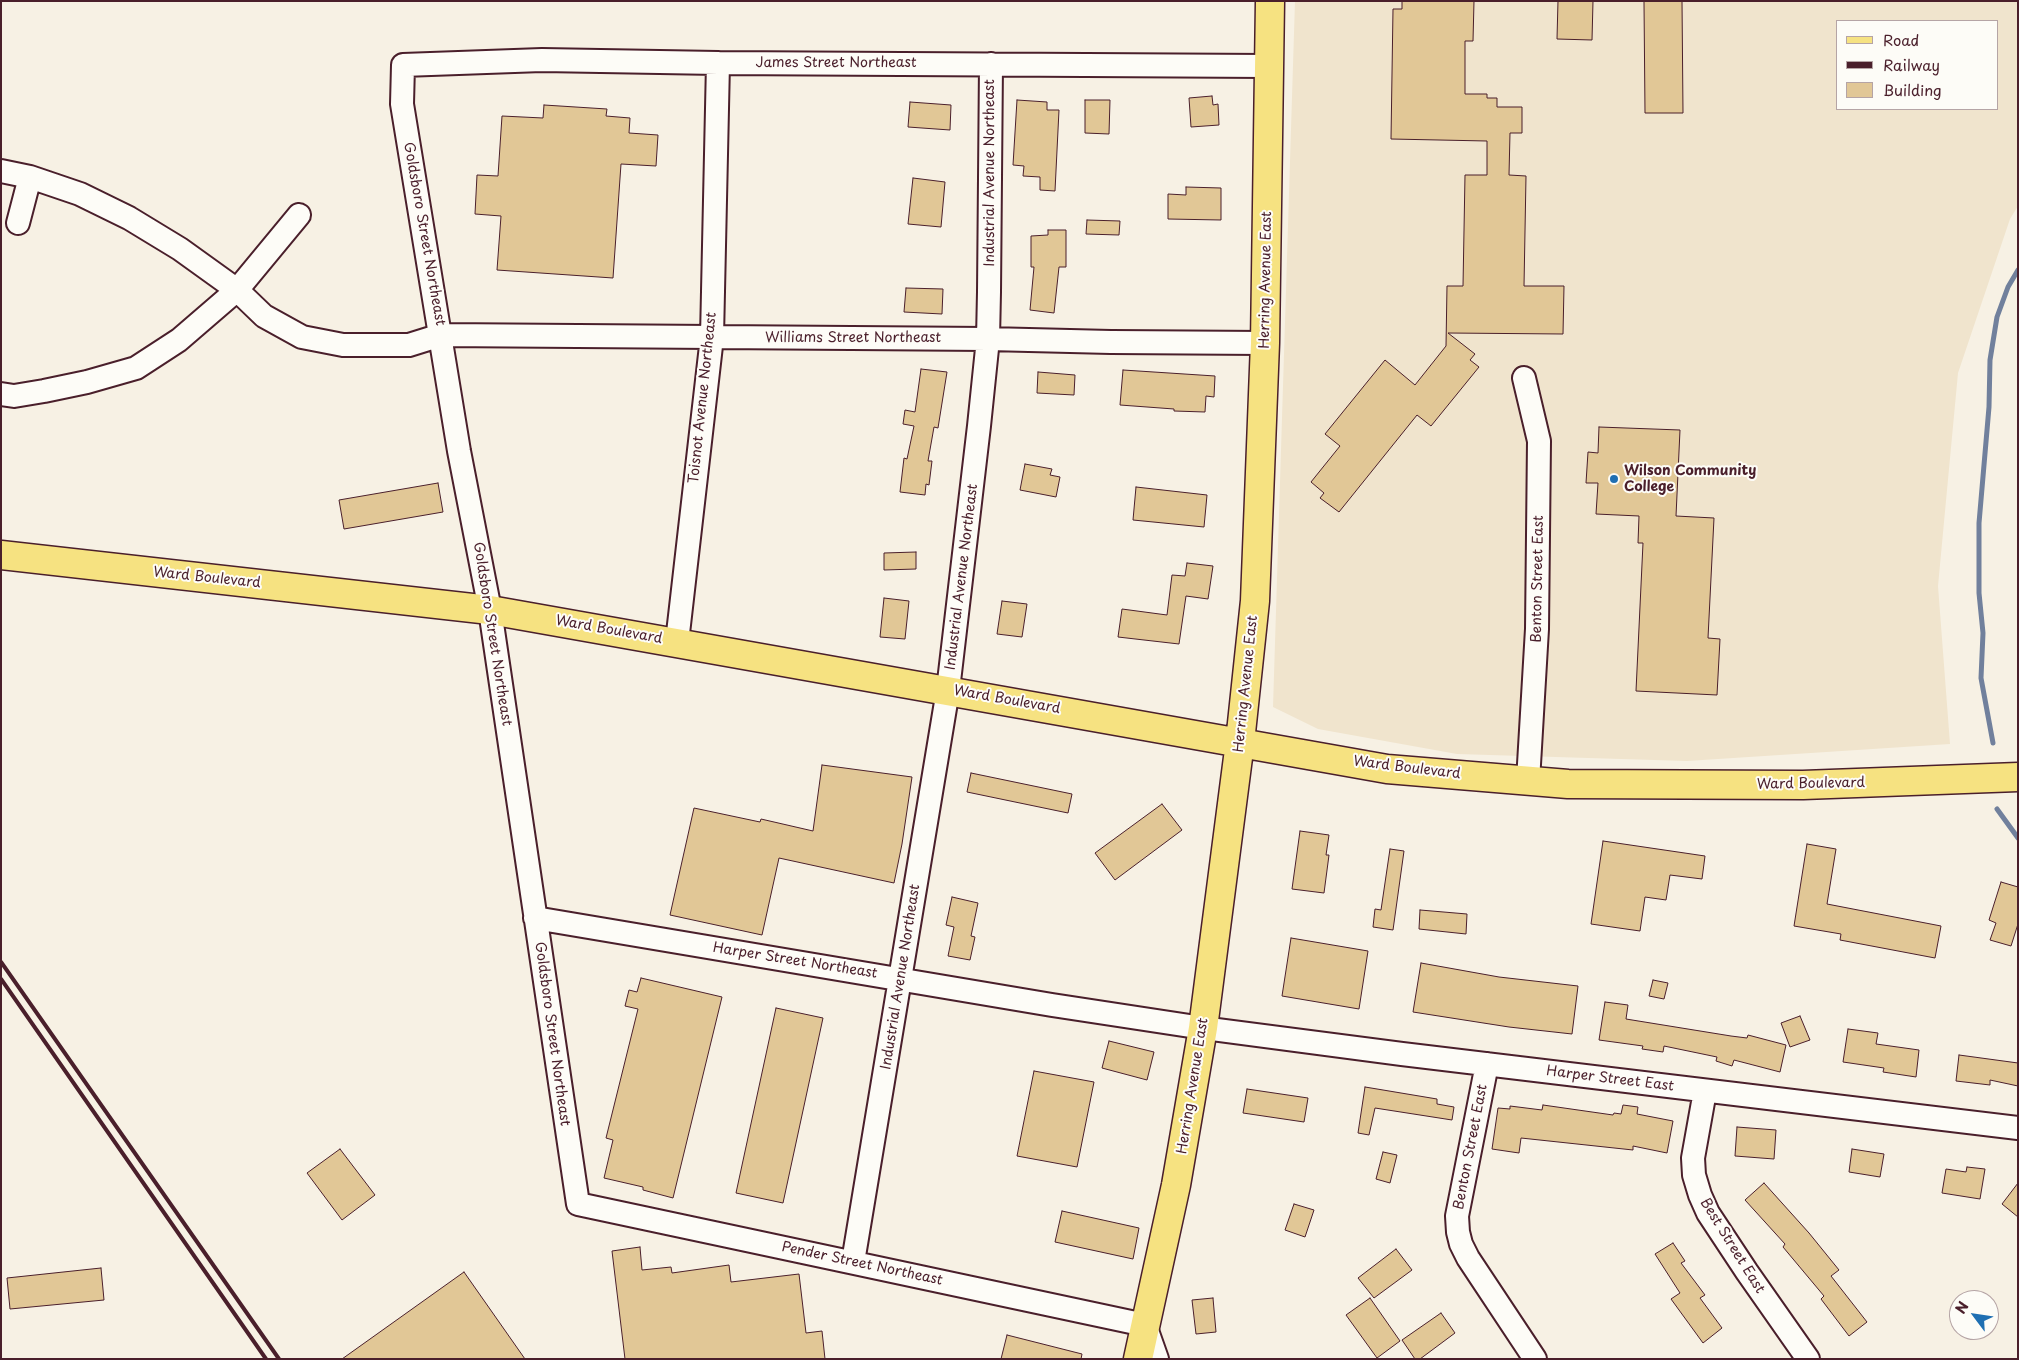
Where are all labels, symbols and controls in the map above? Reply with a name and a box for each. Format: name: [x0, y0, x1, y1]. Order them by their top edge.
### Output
legend: [1836, 20, 1999, 110]
text: Road: [1883, 28, 1919, 51]
text: Railway: [1883, 53, 1940, 76]
street label: James Street Northeast: [755, 55, 917, 71]
text: Building: [1883, 78, 1942, 101]
street label: Industrial Avenue Northeast: [982, 79, 998, 267]
street label: Goldsboro Street Northeast: [400, 141, 448, 327]
street label: Herring Avenue East: [1256, 211, 1276, 349]
street label: Toisnot Avenue Northeast: [686, 311, 720, 485]
street label: Williams Street Northeast: [765, 330, 941, 346]
place label: Wilson Community College: [1624, 463, 1756, 496]
marker: Wilson Community College: [1608, 473, 1620, 485]
street label: Industrial Avenue Northeast: [942, 483, 982, 671]
street label: Benton Street East: [1528, 515, 1548, 643]
street label: Goldsboro Street Northeast: [469, 541, 515, 727]
street label: Ward Boulevard: [152, 564, 262, 592]
street label: Ward Boulevard: [554, 612, 664, 648]
street label: Herring Avenue East: [1230, 615, 1262, 753]
street label: Ward Boulevard: [952, 682, 1062, 718]
street label: Ward Boulevard: [1352, 753, 1462, 783]
street label: Ward Boulevard: [1757, 775, 1865, 793]
street label: Industrial Avenue Northeast: [878, 883, 924, 1071]
street label: Harper Street Northeast: [711, 940, 879, 982]
street label: Goldsboro Street Northeast: [531, 941, 573, 1127]
street label: Herring Avenue East: [1174, 1017, 1212, 1155]
street label: Harper Street East: [1545, 1063, 1675, 1095]
street label: Benton Street East: [1451, 1083, 1491, 1211]
street label: Best Street East: [1696, 1195, 1768, 1297]
street label: Pender Street Northeast: [780, 1239, 944, 1289]
north arrow: [1949, 1290, 1999, 1340]
text: N: [1950, 1297, 1973, 1318]

